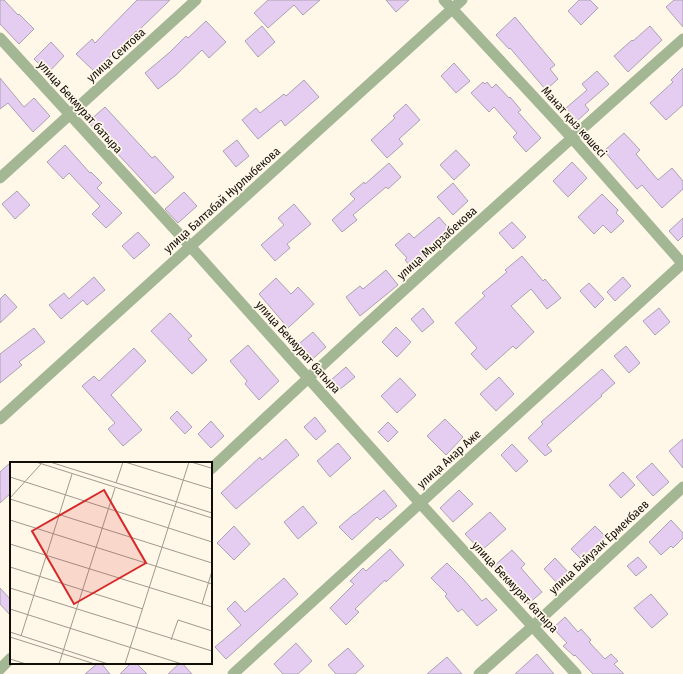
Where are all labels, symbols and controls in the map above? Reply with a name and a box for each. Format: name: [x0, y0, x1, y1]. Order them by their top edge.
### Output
street label: улица Сеитова: [84, 25, 148, 85]
street label: улица Бекмурат батыра: [35, 58, 125, 156]
street label: Манат қыз көшесі: [539, 84, 609, 160]
street label: улица Балтабай Нурлыбекова: [161, 144, 283, 256]
street label: улица Мырзабекова: [394, 203, 480, 282]
street label: улица Бекмурат батыра: [253, 298, 343, 396]
street label: улица Анар Аже: [414, 427, 484, 491]
inset map: [10, 462, 212, 664]
street label: улица Байузак Ермекбаев: [546, 497, 652, 597]
street label: улица Бекмурат батыра: [469, 538, 561, 636]

